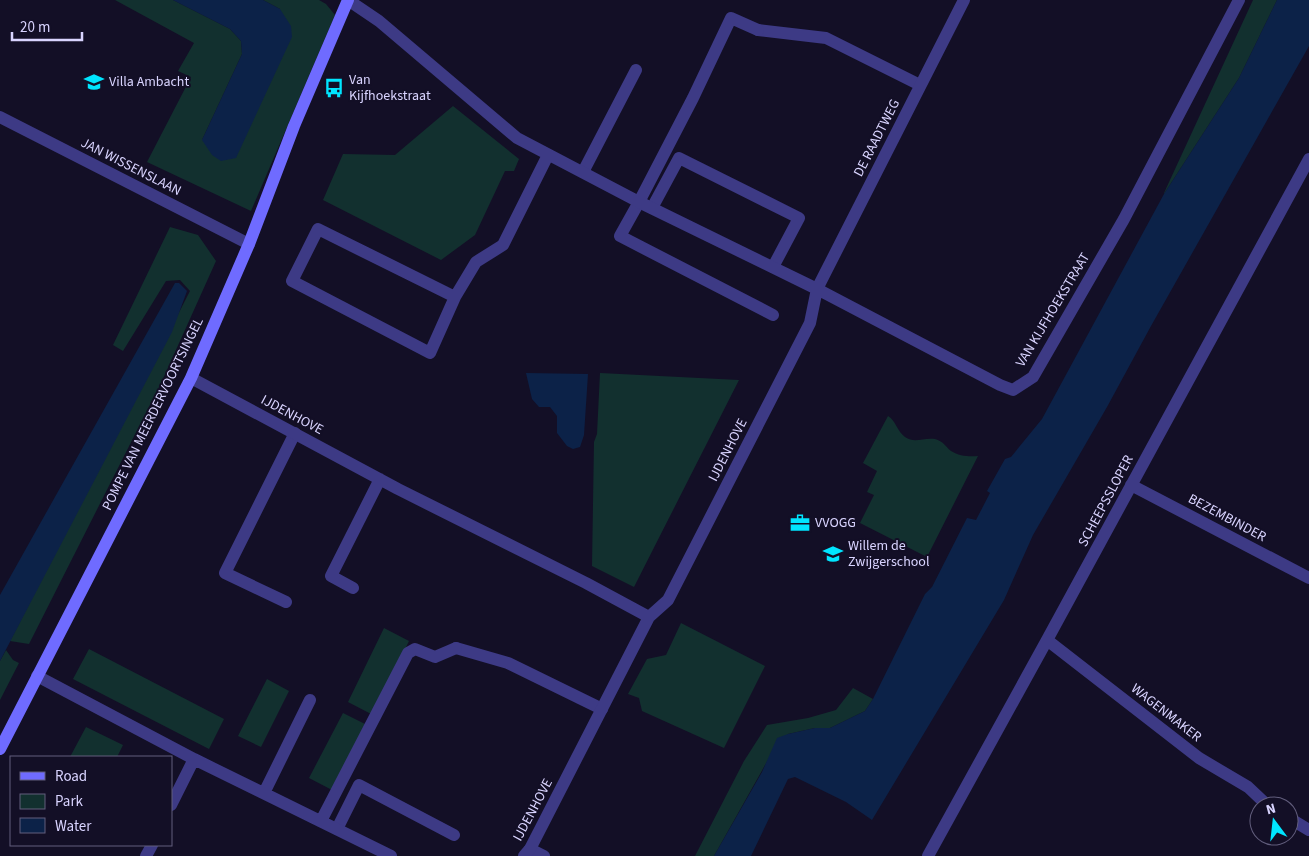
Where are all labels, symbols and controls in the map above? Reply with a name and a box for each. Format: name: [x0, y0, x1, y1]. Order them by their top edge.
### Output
scale bar: [12, 10, 82, 42]
text: 20 m: [20, 17, 50, 38]
place label: Van Kijfhoekstraat: [349, 70, 431, 106]
school or university icon: Villa Ambacht: [83, 71, 105, 93]
place label: Villa Ambacht: [109, 72, 189, 92]
bus stop icon: Van Kijfhoekstraat: [323, 77, 345, 99]
street label: DE RAADTWEG: [849, 96, 905, 180]
street label: JAN WISSENSLAAN: [77, 133, 185, 201]
street label: VAN KIJFHOEKSTRAAT: [1011, 249, 1095, 371]
street label: POMPE VAN MEERDERVOORTSINGEL: [97, 314, 209, 514]
street label: IJDENHOVE: [257, 390, 327, 440]
street label: IJDENHOVE: [704, 415, 752, 485]
street label: SCHEEPSSLOPER: [1073, 452, 1139, 550]
street label: BEZEMBINDER: [1184, 489, 1270, 547]
office icon: VVOGG: [789, 512, 811, 534]
place label: VVOGG: [815, 513, 856, 533]
place label: Willem de Zwijgerschool: [848, 536, 930, 572]
school or university icon: Willem de Zwijgerschool: [822, 543, 844, 565]
street label: WAGENMAKER: [1126, 679, 1206, 747]
legend: [10, 756, 172, 846]
text: Road: [55, 766, 87, 787]
street label: IJDENHOVE: [508, 775, 558, 845]
text: Park: [55, 791, 84, 812]
north arrow: [1249, 796, 1299, 846]
text: N: [1264, 799, 1278, 820]
text: Water: [55, 816, 92, 837]

